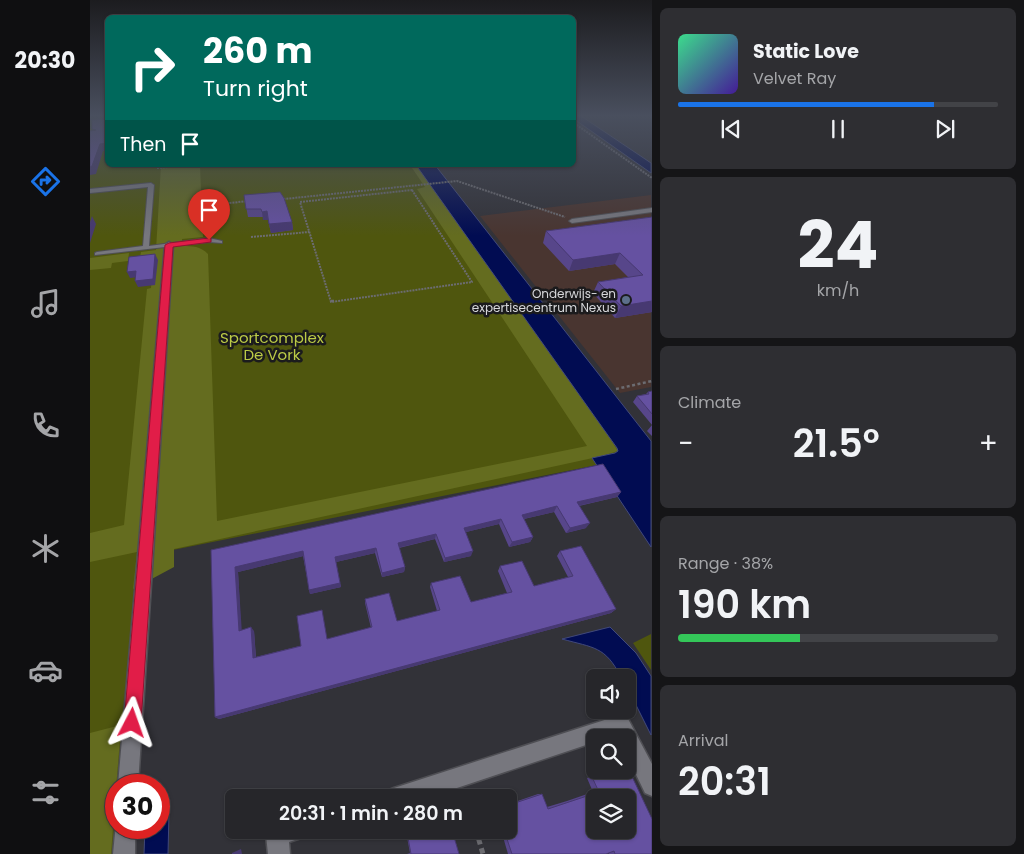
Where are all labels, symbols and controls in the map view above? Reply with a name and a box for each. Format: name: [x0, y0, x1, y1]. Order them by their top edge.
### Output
text: 260 m: [203, 26, 313, 75]
icon: right: [120, 35, 185, 100]
text: Static Love: [753, 38, 859, 65]
text: 20:30: [15, 45, 75, 76]
text: Velvet Ray: [753, 67, 836, 90]
text: Turn right: [203, 73, 308, 104]
icon: previous: [717, 115, 745, 143]
icon: pause: [824, 115, 852, 143]
icon: next: [931, 115, 959, 143]
icon: arrive: [176, 130, 204, 158]
text: Then: [120, 131, 166, 158]
icon: directions: [28, 164, 63, 199]
pin: [188, 189, 230, 240]
icon: arrive: [195, 196, 223, 224]
text: 24: [797, 200, 879, 291]
text: km/h: [817, 279, 859, 302]
place label: Onderwijs- en expertisecentrum Nexus: [472, 285, 616, 316]
icon: music: [28, 286, 63, 321]
marker: Onderwijs- en expertisecentrum Nexus: [620, 294, 632, 306]
park label: Sportcomplex De Vork: [220, 327, 324, 365]
text: Climate: [678, 391, 741, 414]
icon: phone: [28, 408, 63, 443]
text: 21.5°: [793, 417, 880, 470]
text: −: [678, 424, 693, 463]
text: +: [979, 424, 998, 463]
icon: climate: [28, 531, 63, 566]
text: Range · 38%: [678, 552, 773, 575]
text: 190 km: [678, 578, 811, 631]
icon: car: [28, 653, 63, 688]
map controls: [586, 669, 636, 839]
button: sound: [586, 669, 636, 719]
position arrow: [105, 696, 157, 748]
button: search: [586, 729, 636, 779]
text: Arrival: [678, 729, 728, 752]
text: 20:31: [678, 755, 771, 808]
speed limit sign: 30: [105, 774, 170, 839]
icon: filters: [28, 775, 63, 810]
button: layers: [586, 789, 636, 839]
text: 20:31 · 1 min · 280 m: [279, 800, 463, 827]

